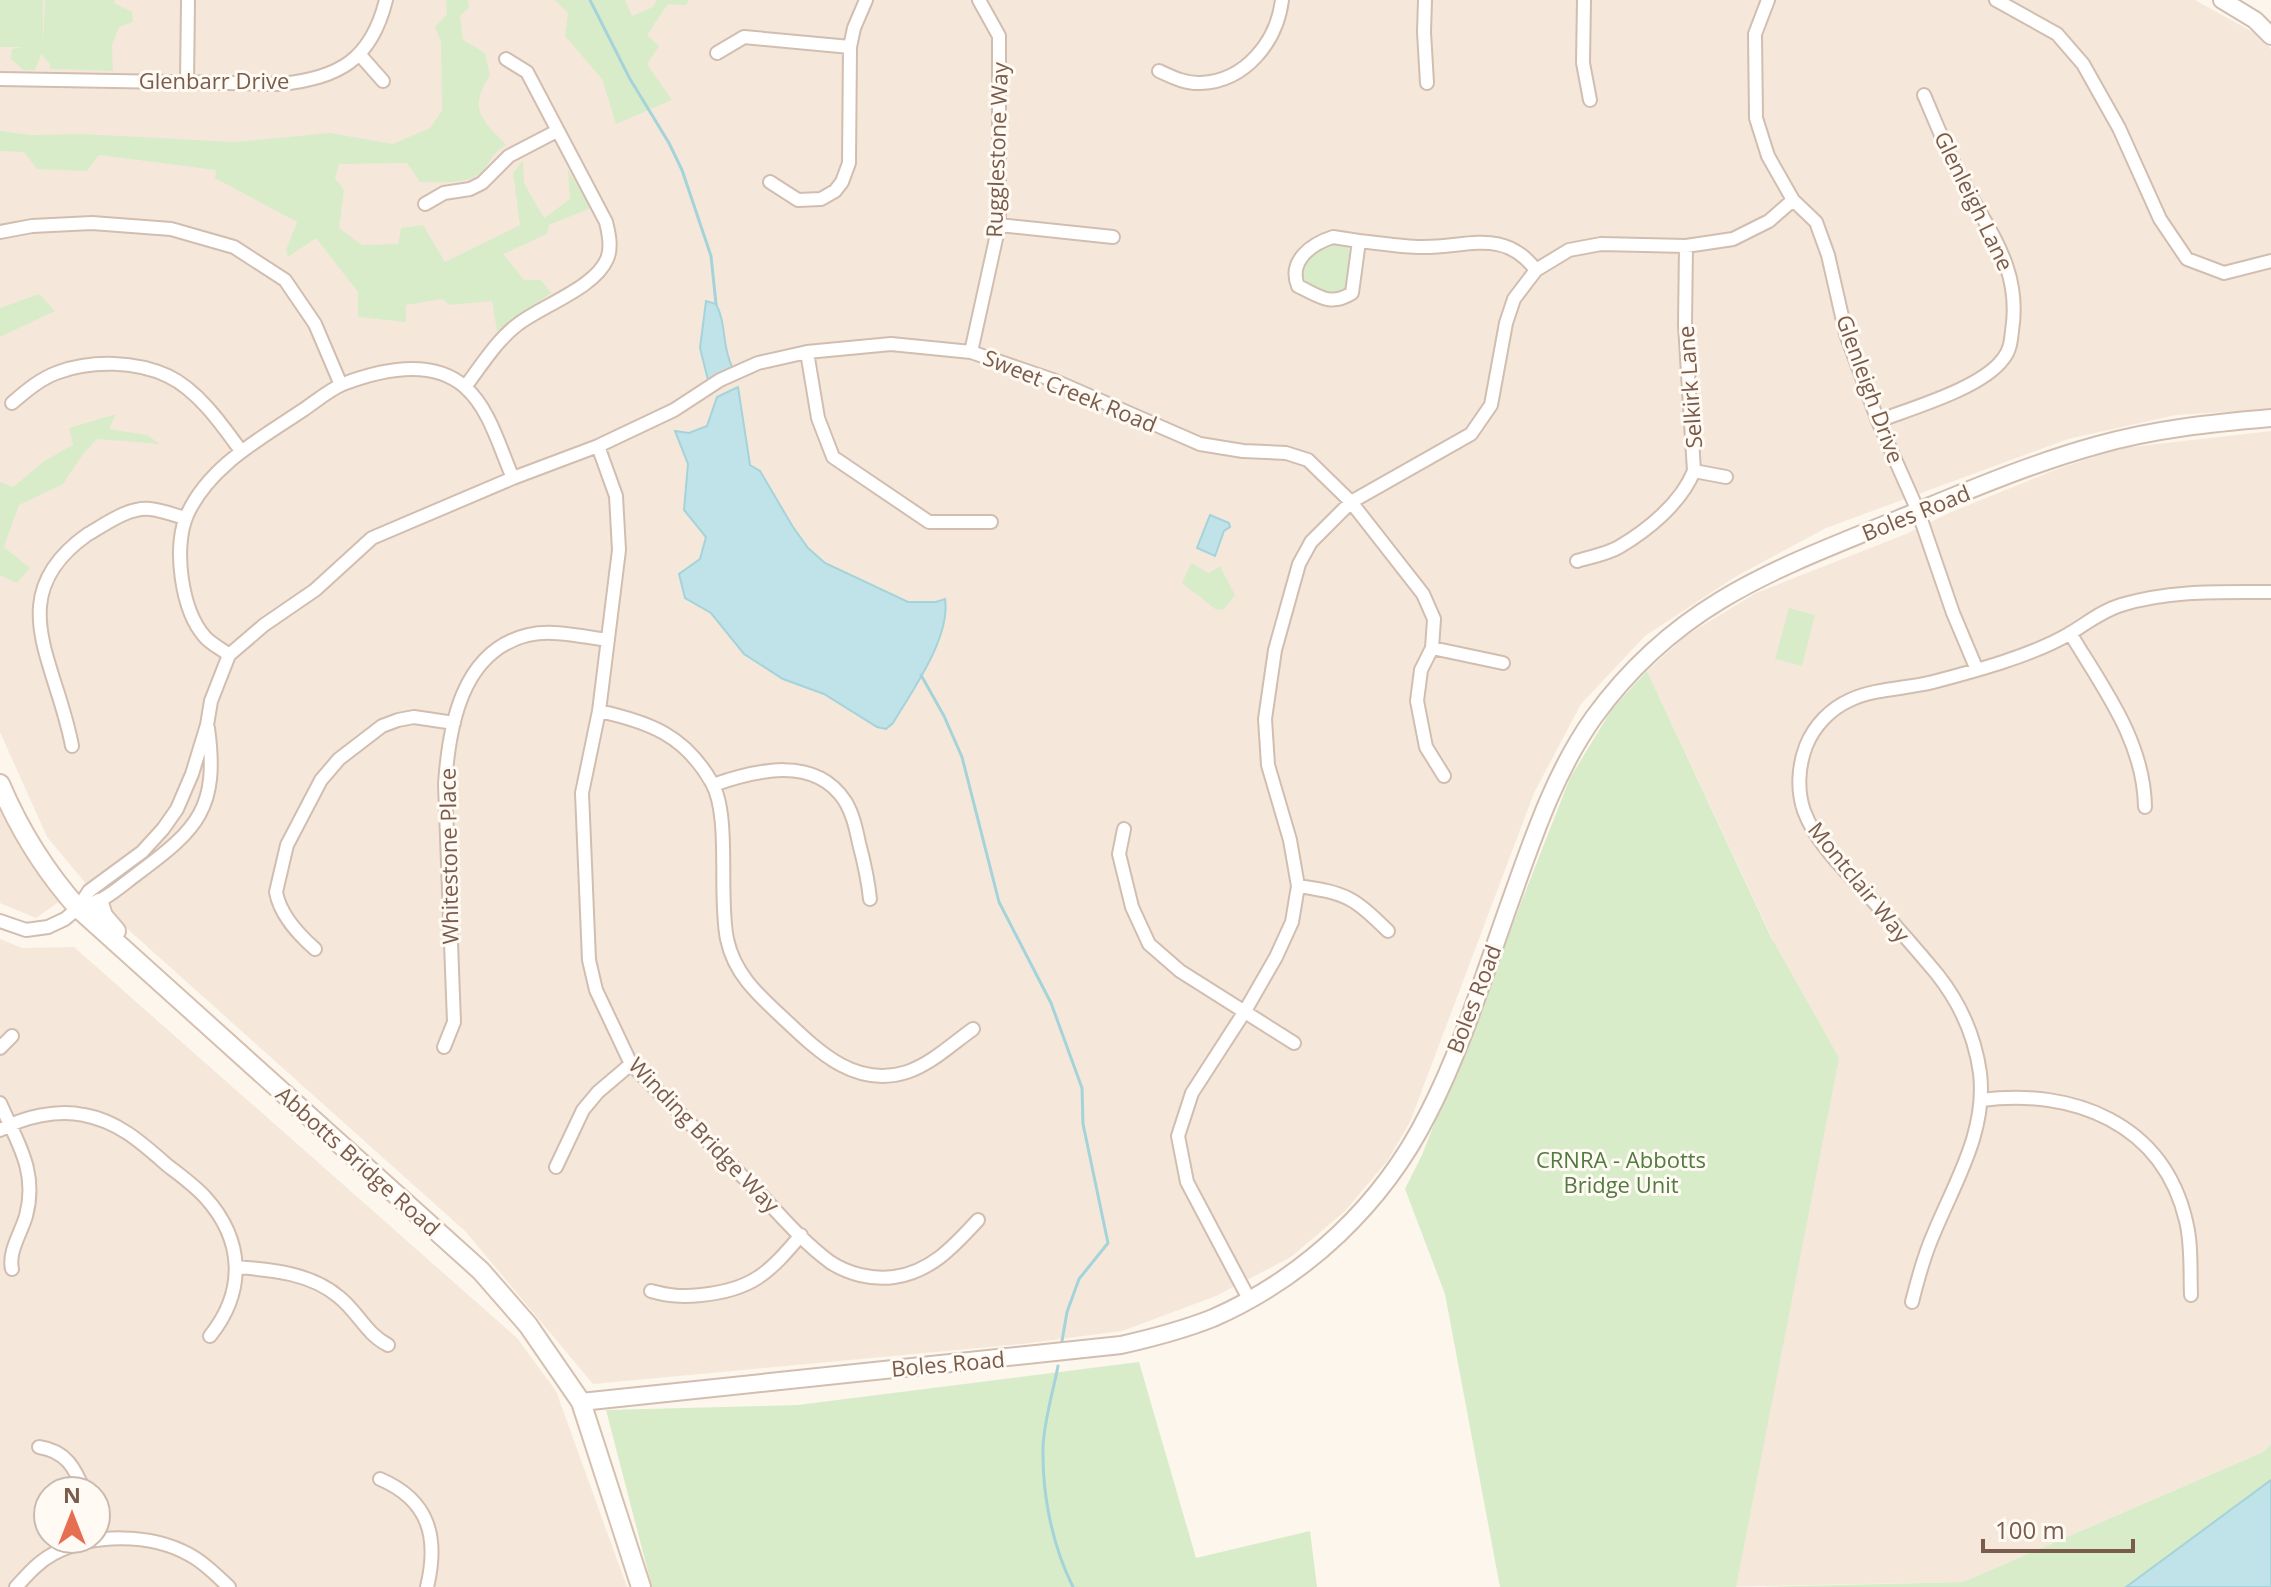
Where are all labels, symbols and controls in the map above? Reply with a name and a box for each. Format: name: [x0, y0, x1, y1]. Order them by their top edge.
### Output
street label: Rugglestone Way: [978, 61, 1014, 238]
street label: Glenbarr Drive: [139, 65, 289, 95]
street label: Glenleigh Lane: [1928, 126, 2022, 275]
street label: Glenleigh Drive: [1830, 310, 1912, 467]
street label: Selkirk Lane: [1670, 325, 1708, 449]
street label: Sweet Creek Road: [979, 342, 1162, 439]
street label: Boles Road: [1857, 477, 1974, 547]
street label: Whitestone Place: [431, 767, 465, 945]
street label: Montclair Way: [1802, 815, 1918, 948]
street label: Boles Road: [1439, 940, 1508, 1057]
street label: Winding Bridge Way: [623, 1050, 787, 1219]
street label: Abbotts Bridge Road: [270, 1079, 447, 1242]
park label: CRNRA - Abbotts Bridge Unit: [1536, 1144, 1706, 1199]
street label: Boles Road: [890, 1343, 1006, 1383]
north arrow: [32, 1475, 112, 1555]
text: N: [63, 1479, 81, 1509]
scale bar: [1983, 1503, 2133, 1553]
text: 100 m: [1995, 1513, 2065, 1546]

